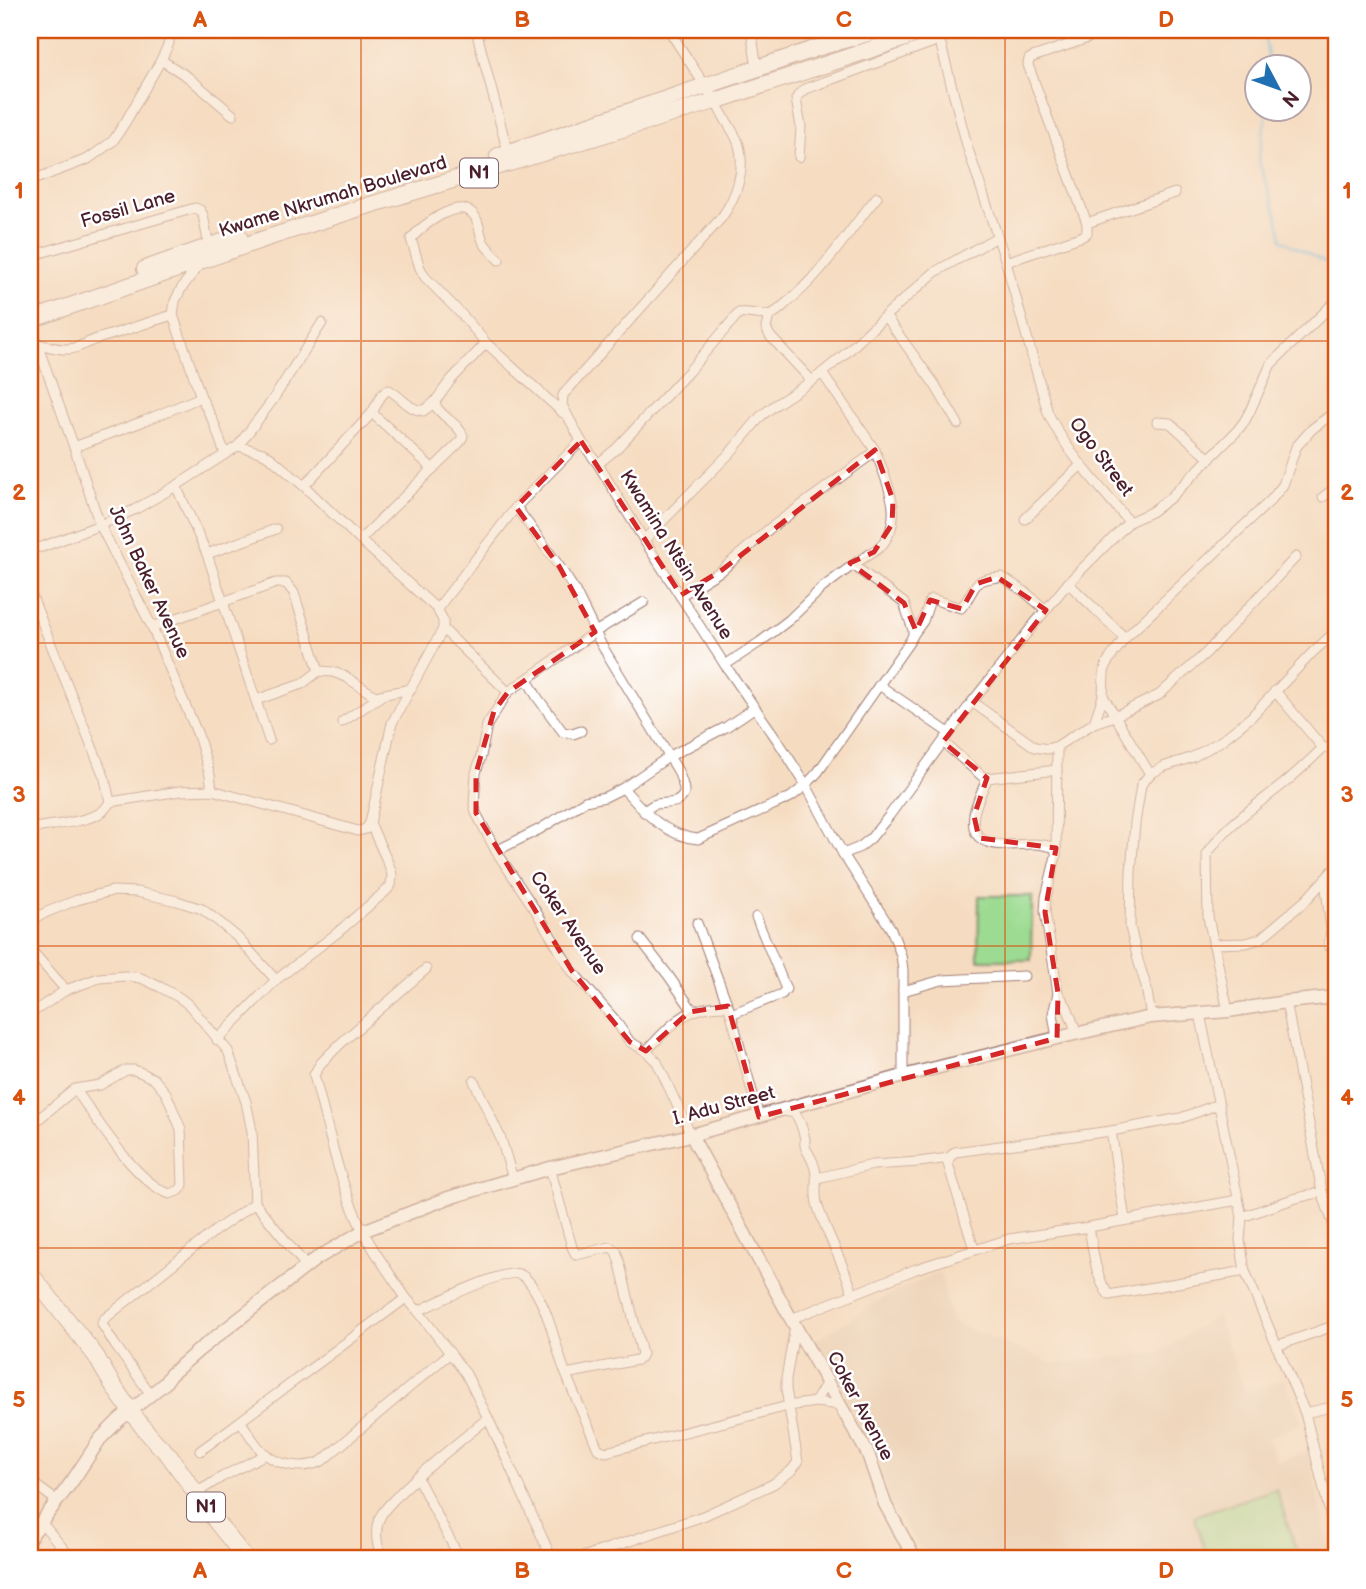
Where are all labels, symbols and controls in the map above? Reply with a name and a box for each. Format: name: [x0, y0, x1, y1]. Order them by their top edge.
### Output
text: A: [192, 6, 208, 34]
text: B: [514, 6, 530, 34]
text: C: [836, 6, 852, 34]
text: D: [1158, 6, 1174, 34]
north arrow: [1244, 52, 1314, 122]
text: N: [1276, 85, 1303, 111]
street label: Kwame Nkrumah Boulevard: [216, 151, 450, 243]
road number: N1: [460, 158, 498, 188]
text: 1: [14, 177, 24, 205]
text: 1: [1342, 177, 1352, 205]
street label: Fossil Lane: [78, 185, 178, 233]
street label: Ogo Street: [1064, 413, 1138, 501]
street label: Kwamina Ntsin Avenue: [614, 466, 738, 644]
text: 2: [12, 479, 26, 507]
text: 2: [1340, 479, 1354, 507]
street label: John Baker Avenue: [103, 502, 195, 662]
text: 3: [12, 781, 26, 809]
text: 3: [1340, 781, 1354, 809]
street label: Coker Avenue: [525, 867, 611, 979]
street label: I. Adu Street: [671, 1081, 778, 1131]
text: 4: [12, 1084, 26, 1112]
text: 4: [1340, 1084, 1354, 1112]
street label: Coker Avenue: [822, 1347, 898, 1465]
text: 5: [12, 1386, 26, 1414]
text: 5: [1340, 1386, 1354, 1414]
road number: N1: [187, 1492, 225, 1522]
text: A: [192, 1557, 208, 1585]
text: B: [514, 1557, 530, 1585]
text: C: [836, 1557, 852, 1585]
text: D: [1158, 1557, 1174, 1585]

